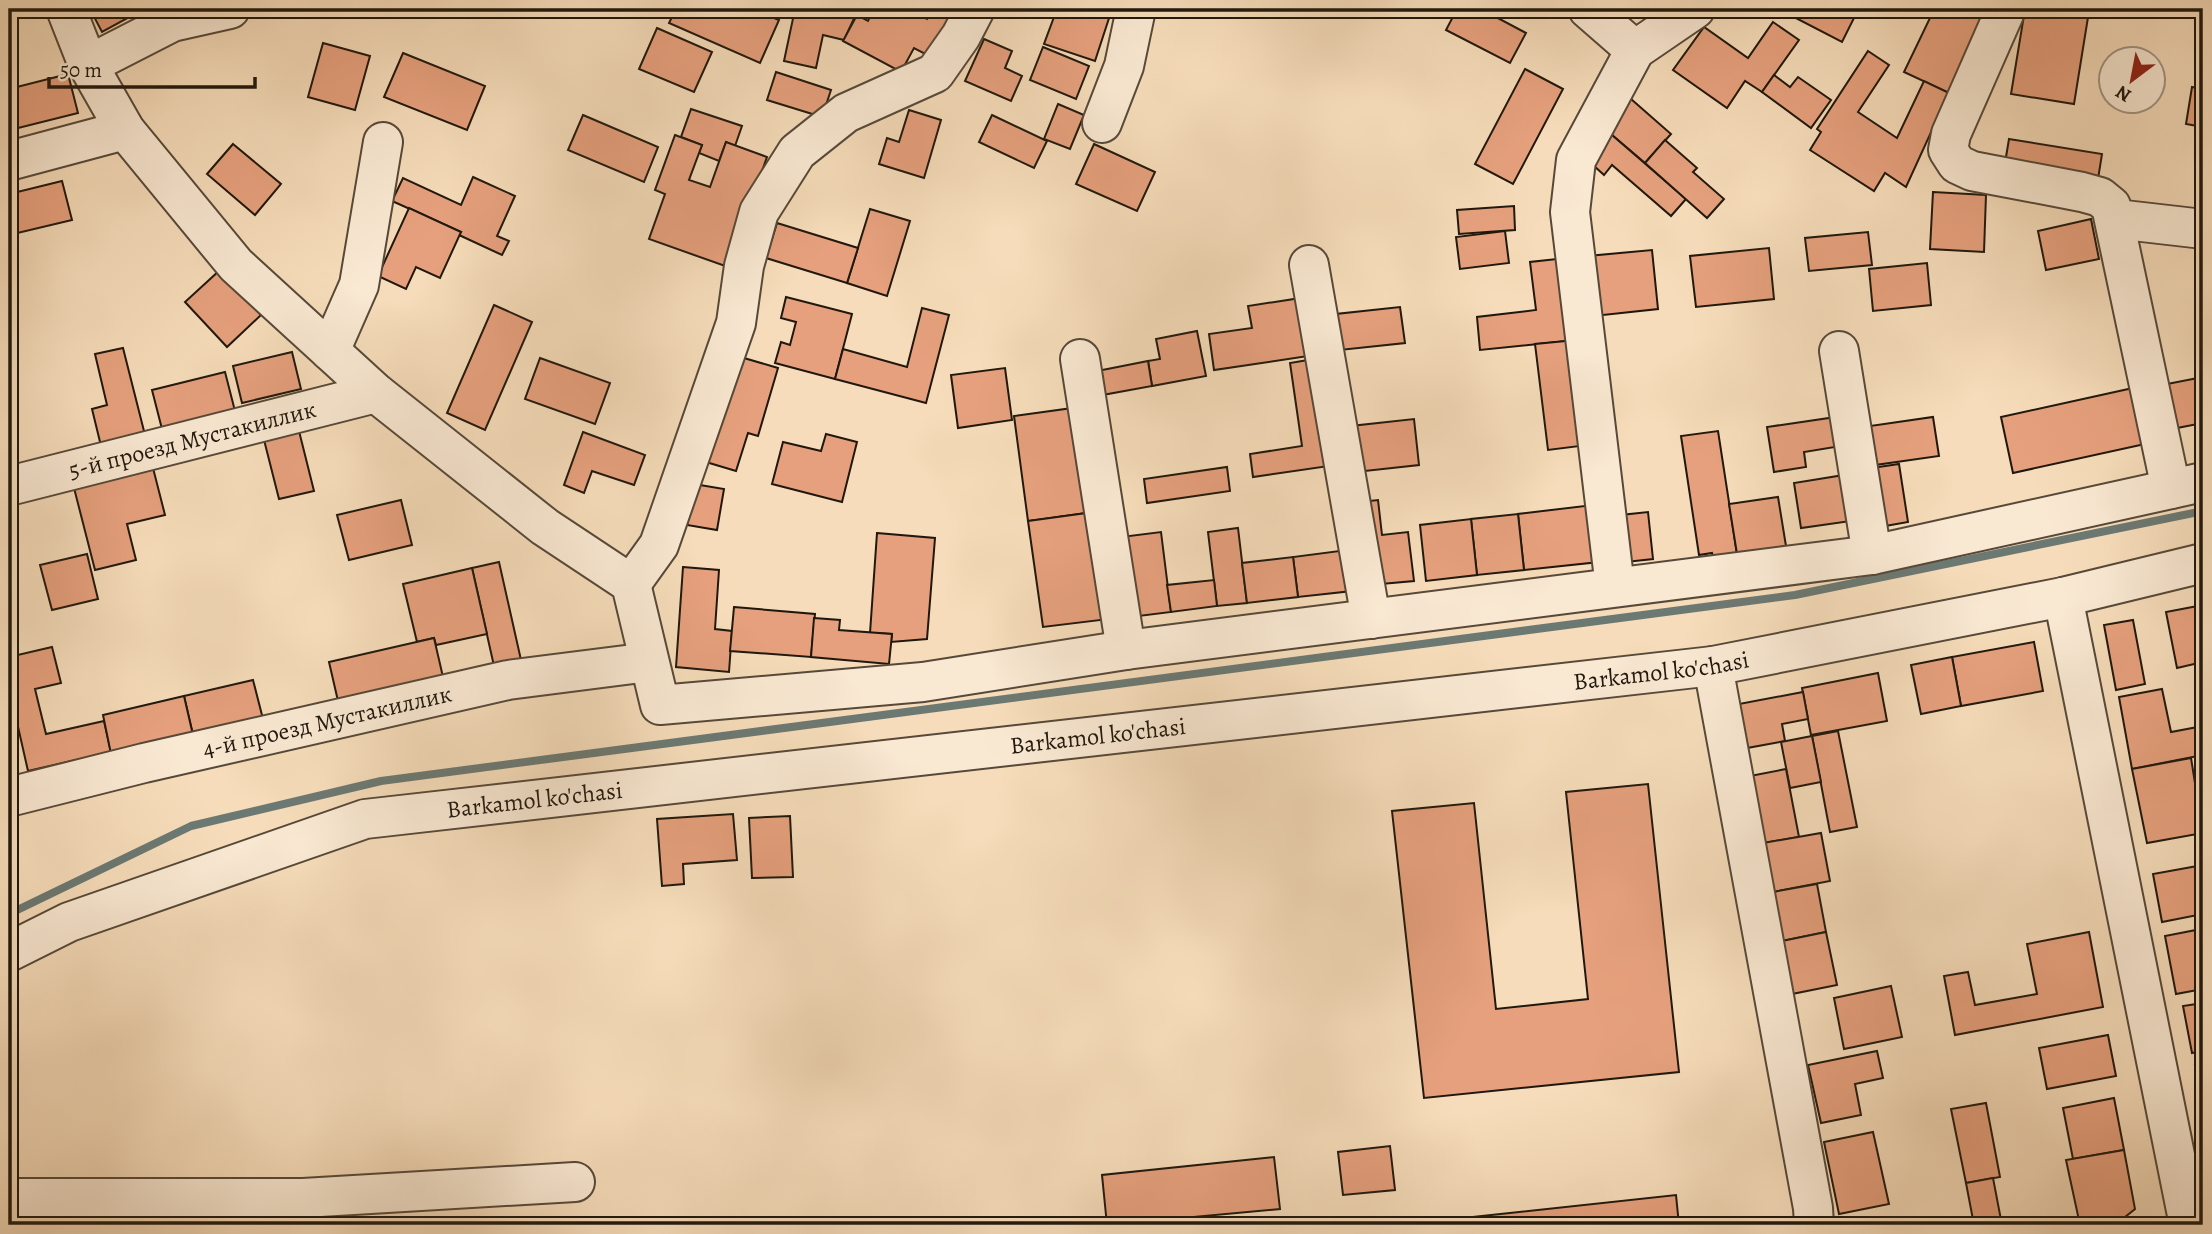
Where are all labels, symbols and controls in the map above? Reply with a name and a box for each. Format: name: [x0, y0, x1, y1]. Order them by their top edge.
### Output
scale bar: [49, 46, 256, 90]
north arrow: [2096, 46, 2166, 116]
text: 50 m: [60, 56, 102, 84]
text: N: [2111, 79, 2136, 108]
street label: 5-й проезд Мустакиллик: [65, 393, 319, 486]
street label: Barkamol ko'chasi: [1572, 643, 1752, 698]
street label: 4-й проезд Мустакиллик: [199, 677, 455, 765]
street label: Barkamol ko'chasi: [1008, 710, 1187, 762]
street label: Barkamol ko'chasi: [445, 774, 624, 826]

